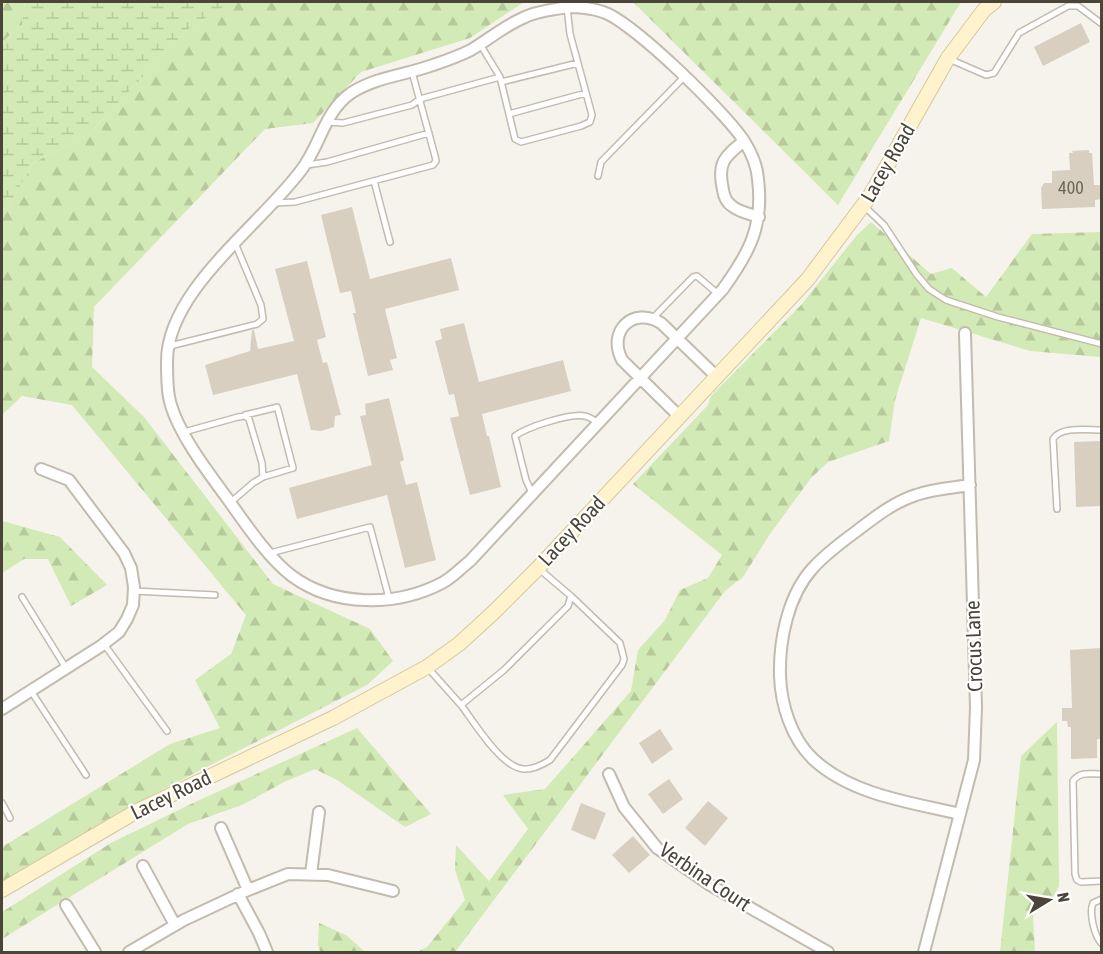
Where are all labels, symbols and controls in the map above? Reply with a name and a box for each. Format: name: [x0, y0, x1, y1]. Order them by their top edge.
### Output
street label: Lacey Road: [855, 119, 919, 206]
house number: 400: [1058, 177, 1084, 198]
street label: Lacey Road: [533, 490, 610, 570]
street label: Crocus Lane: [959, 600, 987, 692]
street label: Lacey Road: [126, 764, 215, 824]
street label: Verbina Court: [656, 837, 756, 915]
north arrow: [1019, 870, 1079, 930]
text: N: [1054, 891, 1073, 903]

